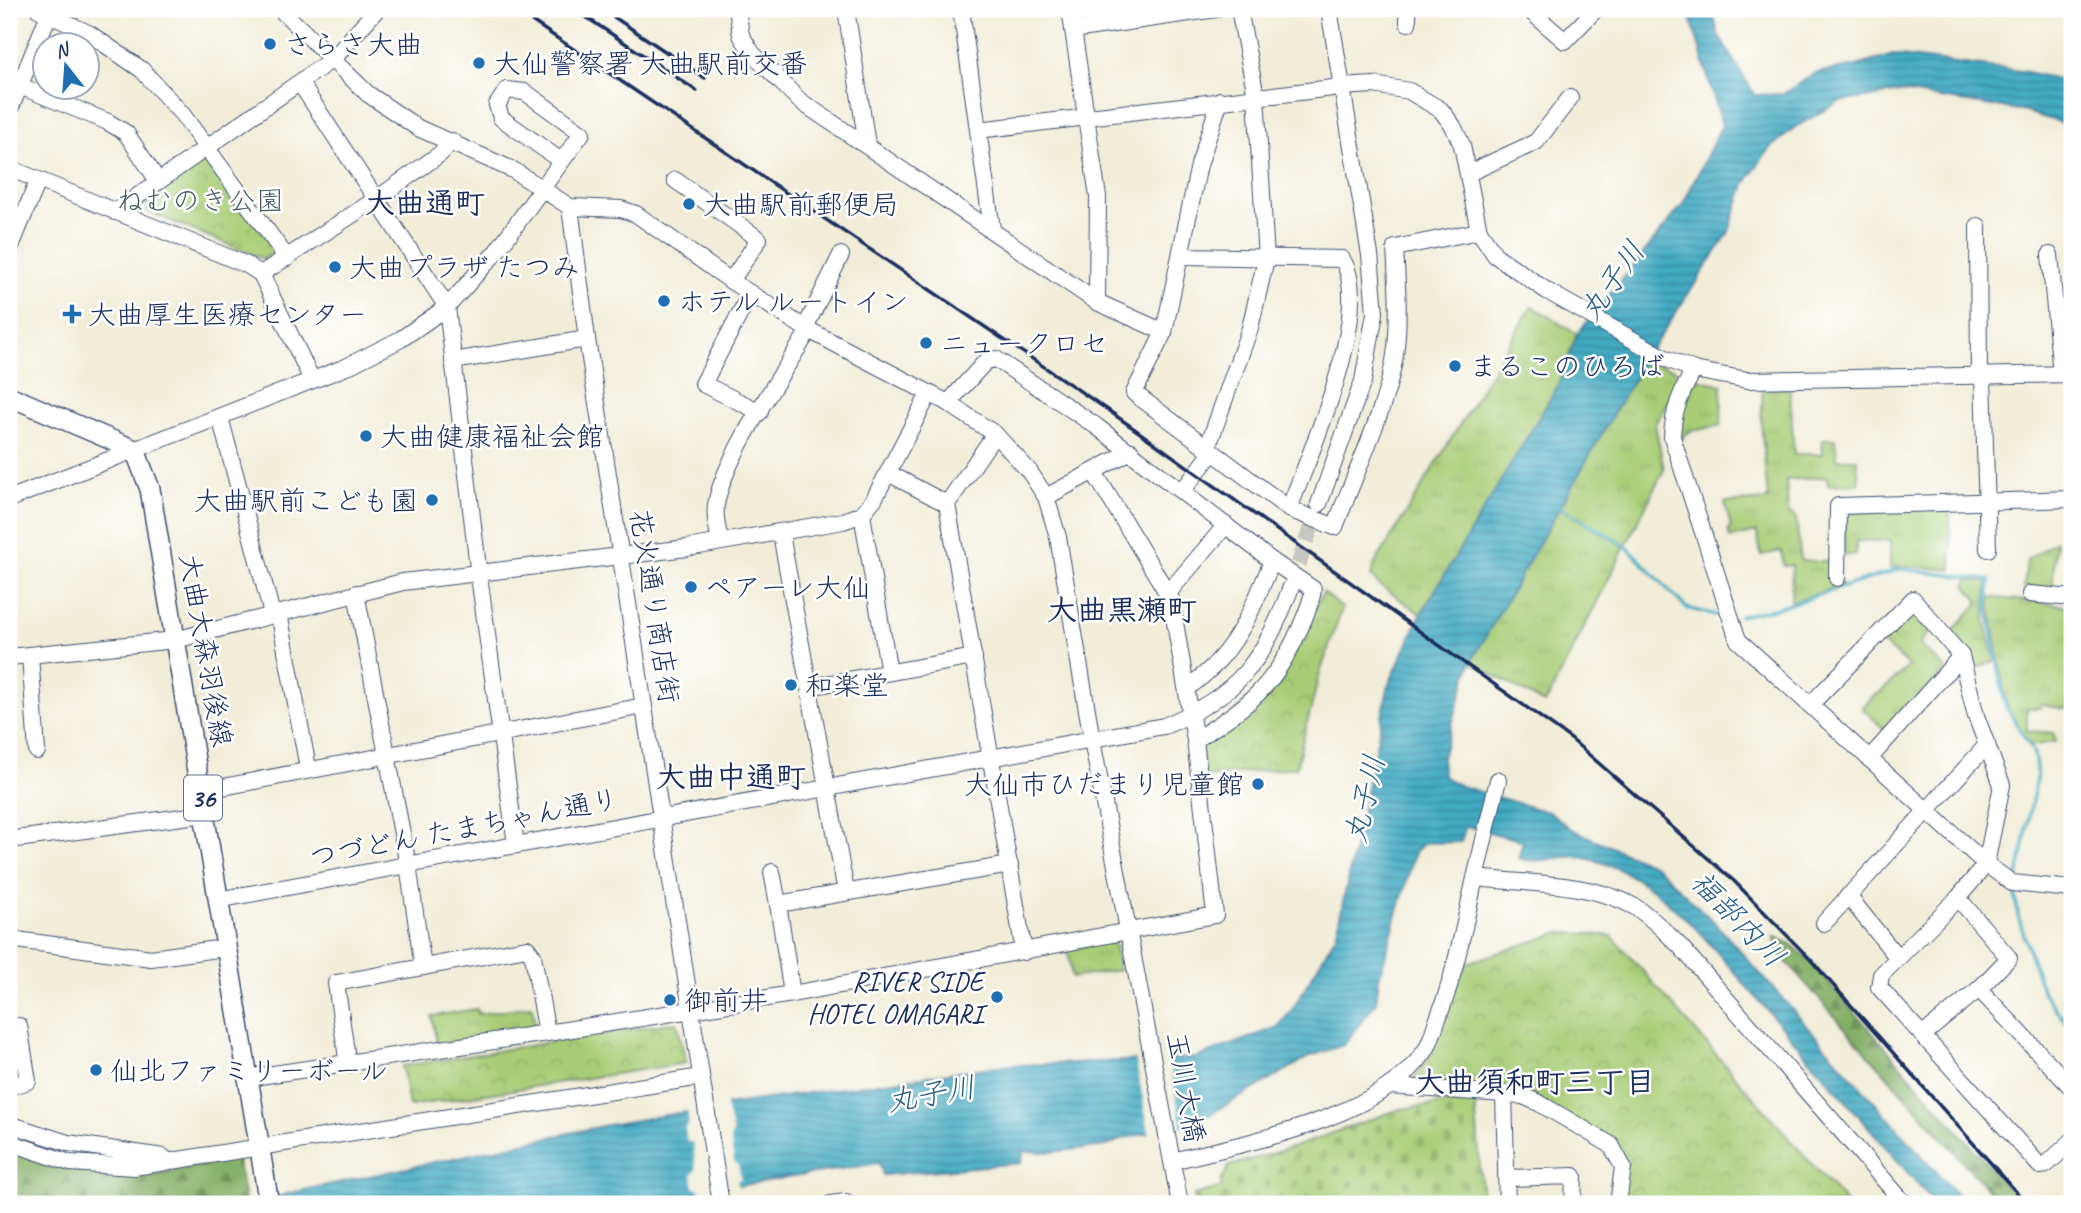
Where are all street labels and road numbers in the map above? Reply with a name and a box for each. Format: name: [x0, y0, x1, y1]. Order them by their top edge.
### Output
street label: 花火通り商店街: [622, 506, 688, 706]
street label: 大曲大森羽後線: [172, 550, 240, 750]
road number: 36: [184, 776, 222, 820]
street label: つづどん たまちゃん通り: [306, 781, 622, 875]
street label: 玉川大橋: [1159, 1029, 1213, 1145]

